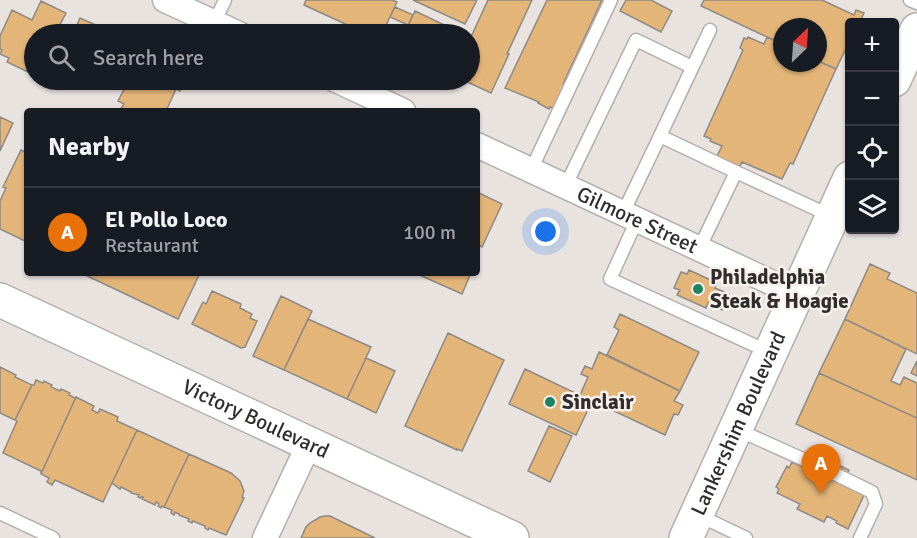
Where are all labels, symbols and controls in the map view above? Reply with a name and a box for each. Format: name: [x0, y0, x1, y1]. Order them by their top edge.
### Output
north arrow: [773, 18, 827, 72]
map controls: [845, 18, 899, 234]
button: +: [845, 18, 899, 72]
search box: [24, 24, 480, 90]
icon: search: [45, 41, 78, 74]
text: Search here: [93, 44, 204, 71]
button: −: [845, 72, 899, 126]
button: locate: [845, 126, 899, 180]
text: Nearby: [48, 131, 129, 163]
button: layers: [845, 180, 899, 234]
street label: Gilmore Street: [573, 181, 702, 259]
text: El Pollo Loco: [105, 206, 227, 233]
your location: [531, 217, 560, 246]
text: A: [61, 220, 74, 245]
text: 100 m: [403, 220, 456, 245]
text: Restaurant: [105, 233, 199, 258]
place label: Philadelphia Steak & Hoagie: [710, 264, 849, 314]
marker: Philadelphia Steak & Hoagie: [691, 282, 705, 296]
street label: Lankershim Boulevard: [685, 327, 791, 519]
street label: Victory Boulevard: [178, 374, 333, 464]
place label: Sinclair: [562, 389, 634, 415]
marker: Sinclair: [543, 395, 557, 409]
pin: A: [802, 444, 840, 494]

